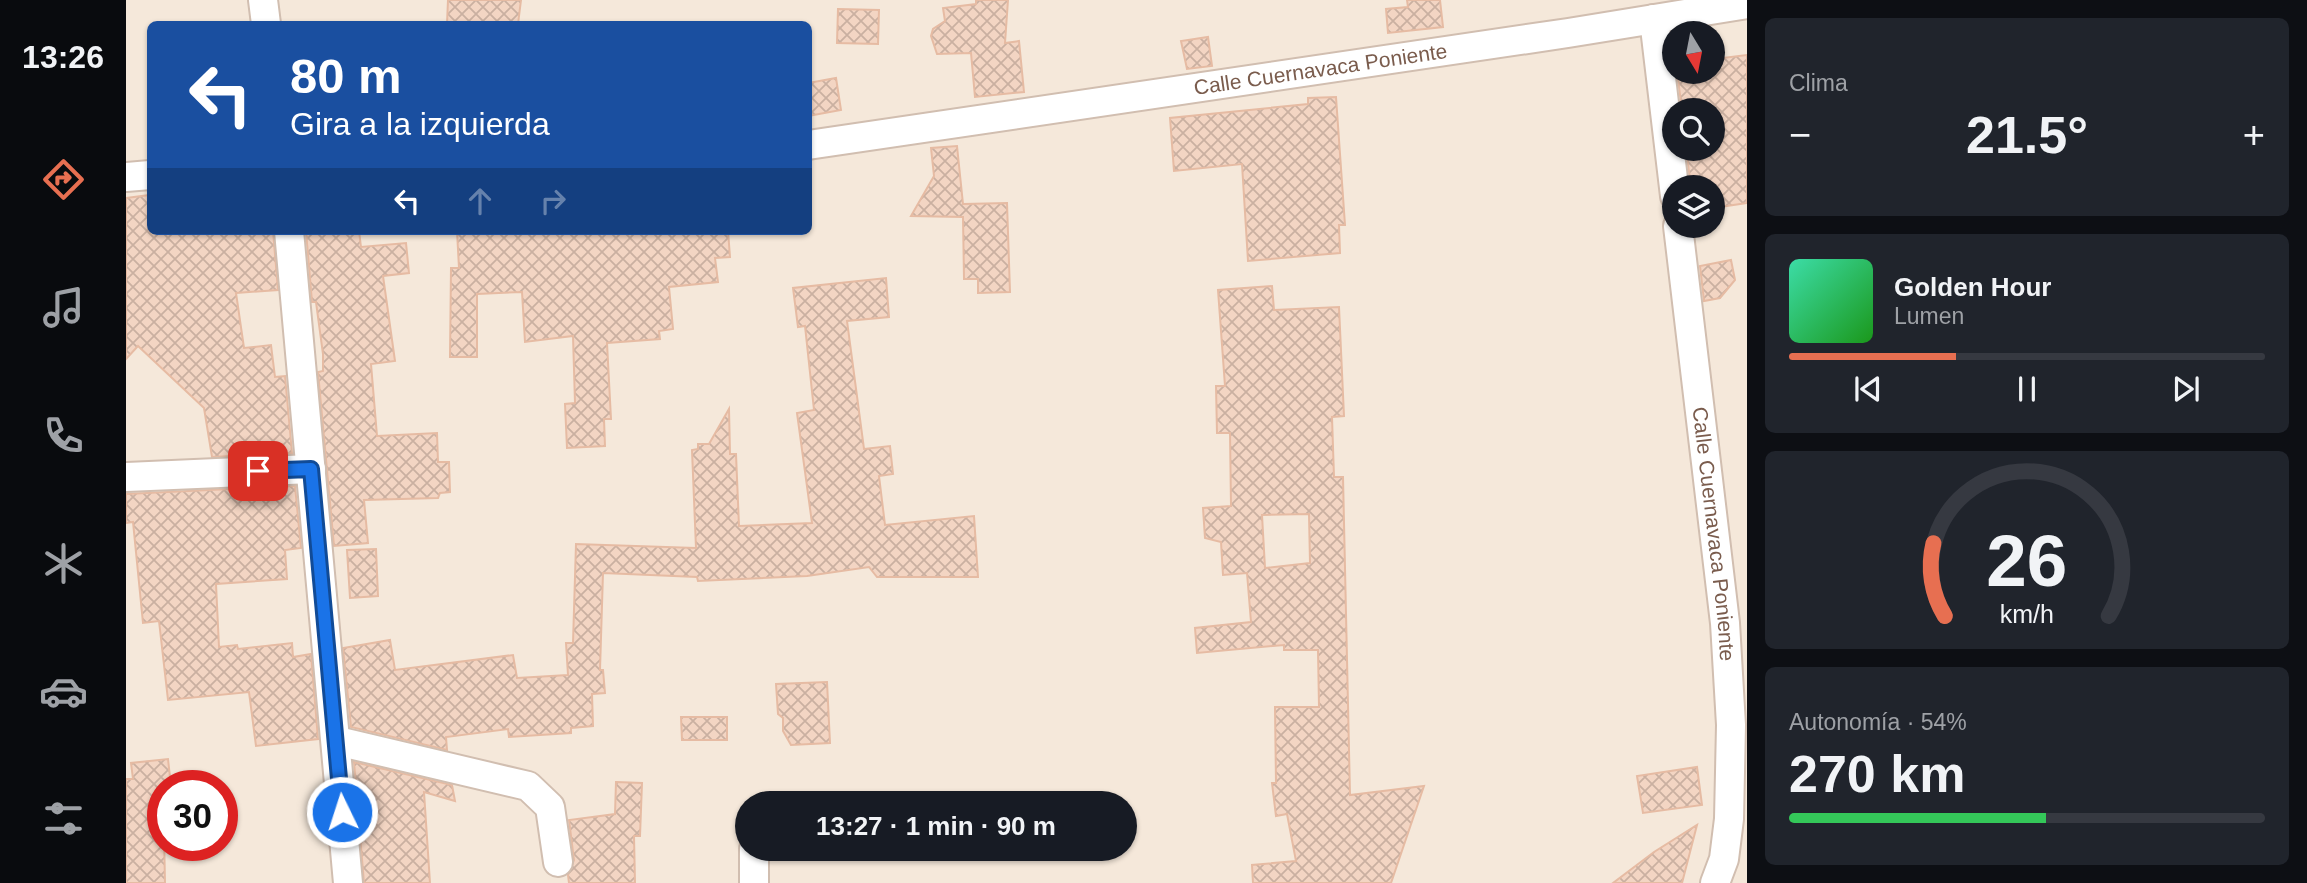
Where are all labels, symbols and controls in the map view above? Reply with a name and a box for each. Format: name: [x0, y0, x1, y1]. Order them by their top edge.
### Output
north arrow: [1662, 21, 1726, 84]
map controls: [1662, 21, 1725, 238]
text: 13:26: [22, 39, 104, 75]
street label: Calle Cuernavaca Poniente: [1192, 39, 1449, 99]
icon: left: [175, 49, 266, 140]
text: 80 m: [290, 49, 402, 103]
text: Clima: [1789, 70, 1848, 96]
button: search: [1662, 98, 1725, 161]
text: Gira a la izquierda: [290, 106, 550, 142]
text: 21.5°: [1966, 106, 2088, 164]
text: −: [1789, 114, 1811, 156]
text: +: [2243, 114, 2265, 156]
icon: directions: [39, 155, 88, 204]
button: layers: [1662, 175, 1725, 238]
icon: left: [388, 182, 426, 220]
icon: ahead: [461, 182, 499, 220]
icon: right: [534, 182, 572, 220]
text: Golden Hour: [1894, 272, 2051, 302]
icon: music: [39, 283, 88, 332]
text: Lumen: [1894, 303, 1964, 329]
icon: previous: [1849, 370, 1887, 408]
icon: pause: [2008, 370, 2046, 408]
icon: next: [2167, 370, 2205, 408]
street label: Calle Cuernavaca Poniente: [1688, 405, 1739, 662]
icon: phone: [39, 411, 88, 460]
pin: [228, 441, 288, 501]
icon: arrive: [239, 452, 277, 490]
text: 26: [1987, 520, 2067, 601]
icon: climate: [39, 539, 88, 588]
text: km/h: [2000, 599, 2054, 627]
icon: car: [39, 667, 88, 716]
text: Autonomía · 54%: [1789, 709, 1967, 735]
text: 270 km: [1789, 745, 1965, 803]
speed limit sign: 30: [147, 770, 238, 861]
position arrow: [305, 775, 379, 849]
icon: filters: [39, 794, 88, 843]
text: 13:27 · 1 min · 90 m: [816, 811, 1056, 841]

